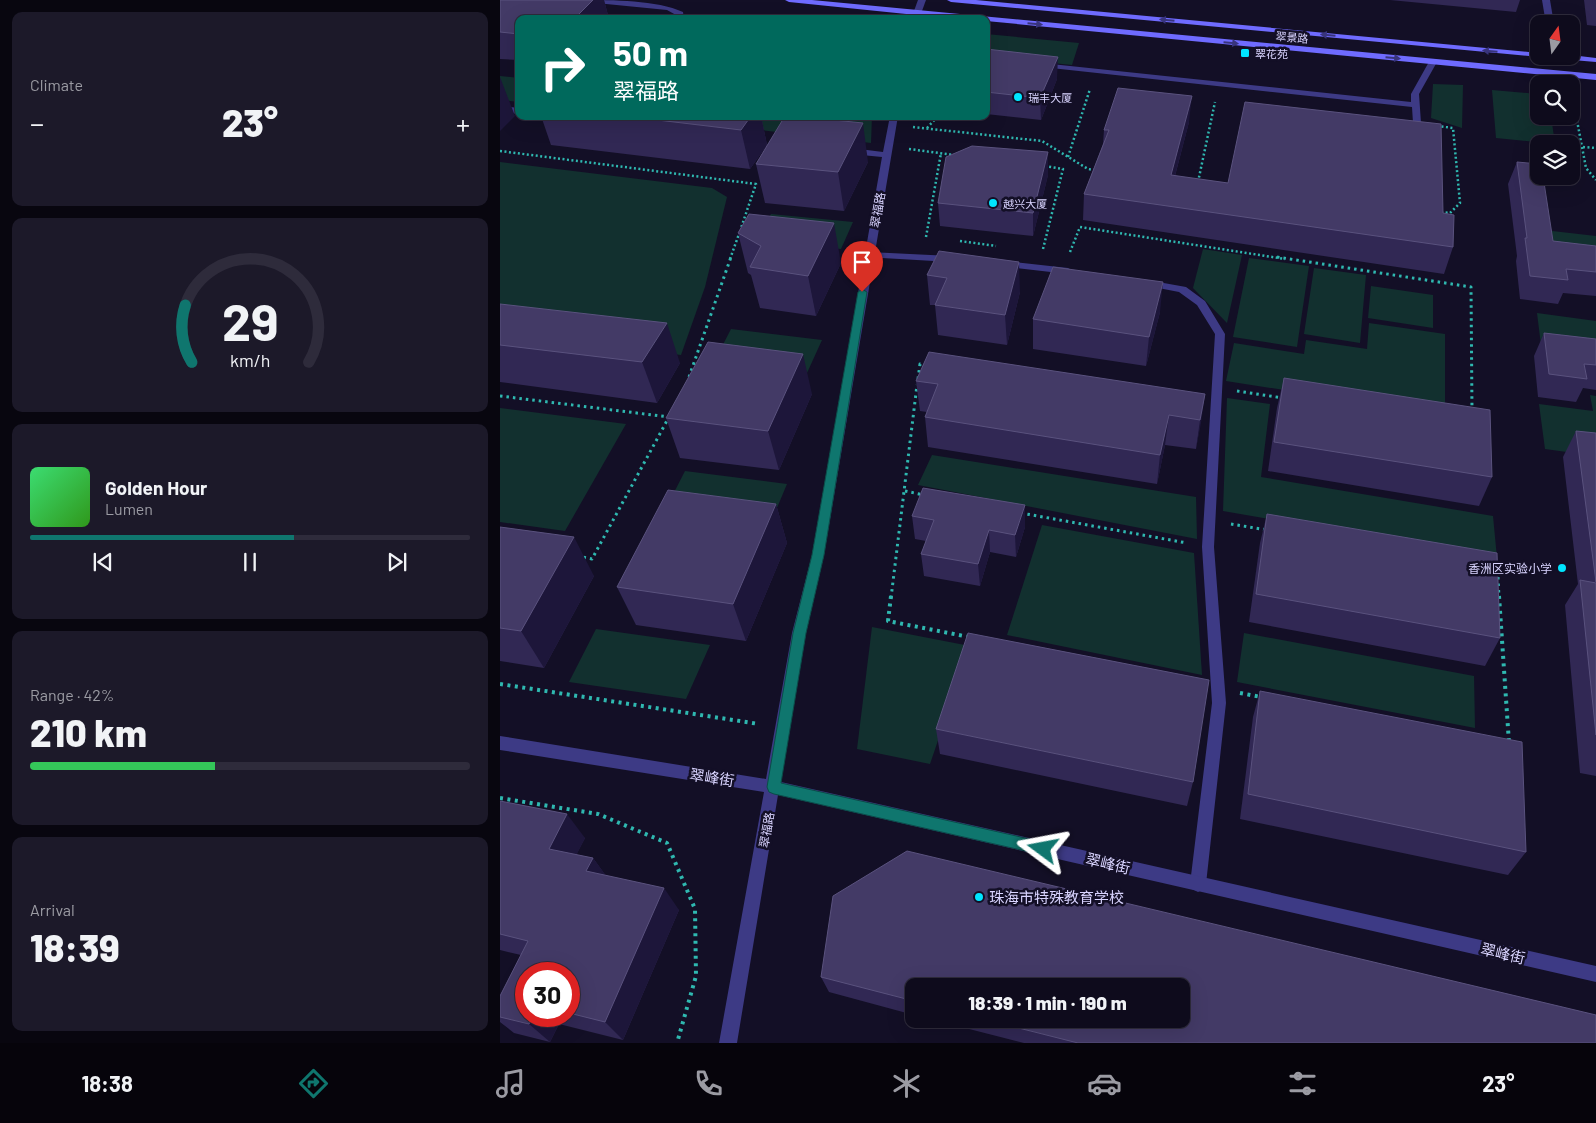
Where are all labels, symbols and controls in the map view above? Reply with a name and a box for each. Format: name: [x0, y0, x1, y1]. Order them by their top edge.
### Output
north arrow: [1530, 15, 1580, 65]
map controls: [1530, 15, 1580, 185]
one-way arrow: [1158, 16, 1174, 24]
one-way arrow: [1027, 20, 1043, 28]
street label: 翠景路: [1275, 29, 1309, 45]
text: 50 m: [613, 31, 688, 73]
one-way arrow: [1320, 31, 1336, 39]
icon: right: [530, 35, 595, 100]
one-way arrow: [1224, 39, 1240, 47]
marker: 翠花苑: [1239, 47, 1251, 59]
place label: 翠花苑: [1255, 47, 1288, 60]
one-way arrow: [1482, 47, 1498, 55]
one-way arrow: [1385, 54, 1401, 62]
text: Climate: [30, 75, 83, 94]
button: search: [1530, 75, 1580, 125]
text: 翠福路: [613, 77, 679, 103]
marker: 瑞丰大厦: [1012, 91, 1024, 103]
place label: 瑞丰大厦: [1028, 91, 1072, 104]
text: 23°: [222, 99, 278, 145]
text: −: [30, 106, 44, 140]
text: +: [456, 106, 470, 140]
button: layers: [1530, 135, 1580, 185]
street label: 翠福路: [867, 191, 887, 229]
marker: 越兴大厦: [987, 197, 999, 209]
place label: 越兴大厦: [1003, 197, 1047, 210]
pin: [841, 241, 883, 292]
icon: arrive: [848, 248, 876, 276]
text: 29: [222, 289, 278, 351]
text: km/h: [230, 349, 270, 371]
text: Golden Hour: [105, 476, 207, 499]
text: Lumen: [105, 499, 153, 518]
icon: previous: [89, 548, 117, 576]
icon: pause: [236, 548, 264, 576]
icon: next: [383, 548, 411, 576]
place label: 香洲区实验小学: [1468, 561, 1552, 575]
marker: 香洲区实验小学: [1556, 562, 1568, 574]
text: Range · 42%: [30, 685, 114, 704]
text: 210 km: [30, 709, 147, 755]
street label: 翠峰街: [688, 765, 736, 789]
street label: 翠福路: [756, 811, 776, 849]
position arrow: [1016, 822, 1068, 874]
street label: 翠峰街: [1084, 849, 1132, 877]
place label: 珠海市特殊教育学校: [989, 888, 1124, 906]
marker: 珠海市特殊教育学校: [973, 891, 985, 903]
text: Arrival: [30, 900, 75, 919]
text: 18:39: [30, 924, 120, 970]
street label: 翠峰街: [1479, 939, 1527, 967]
speed limit sign: 30: [515, 962, 580, 1027]
text: 18:39 · 1 min · 190 m: [968, 991, 1127, 1014]
icon: directions: [296, 1066, 331, 1101]
icon: music: [493, 1066, 528, 1101]
icon: phone: [691, 1066, 726, 1101]
icon: climate: [889, 1066, 924, 1101]
icon: car: [1087, 1066, 1122, 1101]
icon: filters: [1285, 1066, 1320, 1101]
text: 18:38: [81, 1070, 133, 1096]
text: 23°: [1482, 1070, 1515, 1096]

